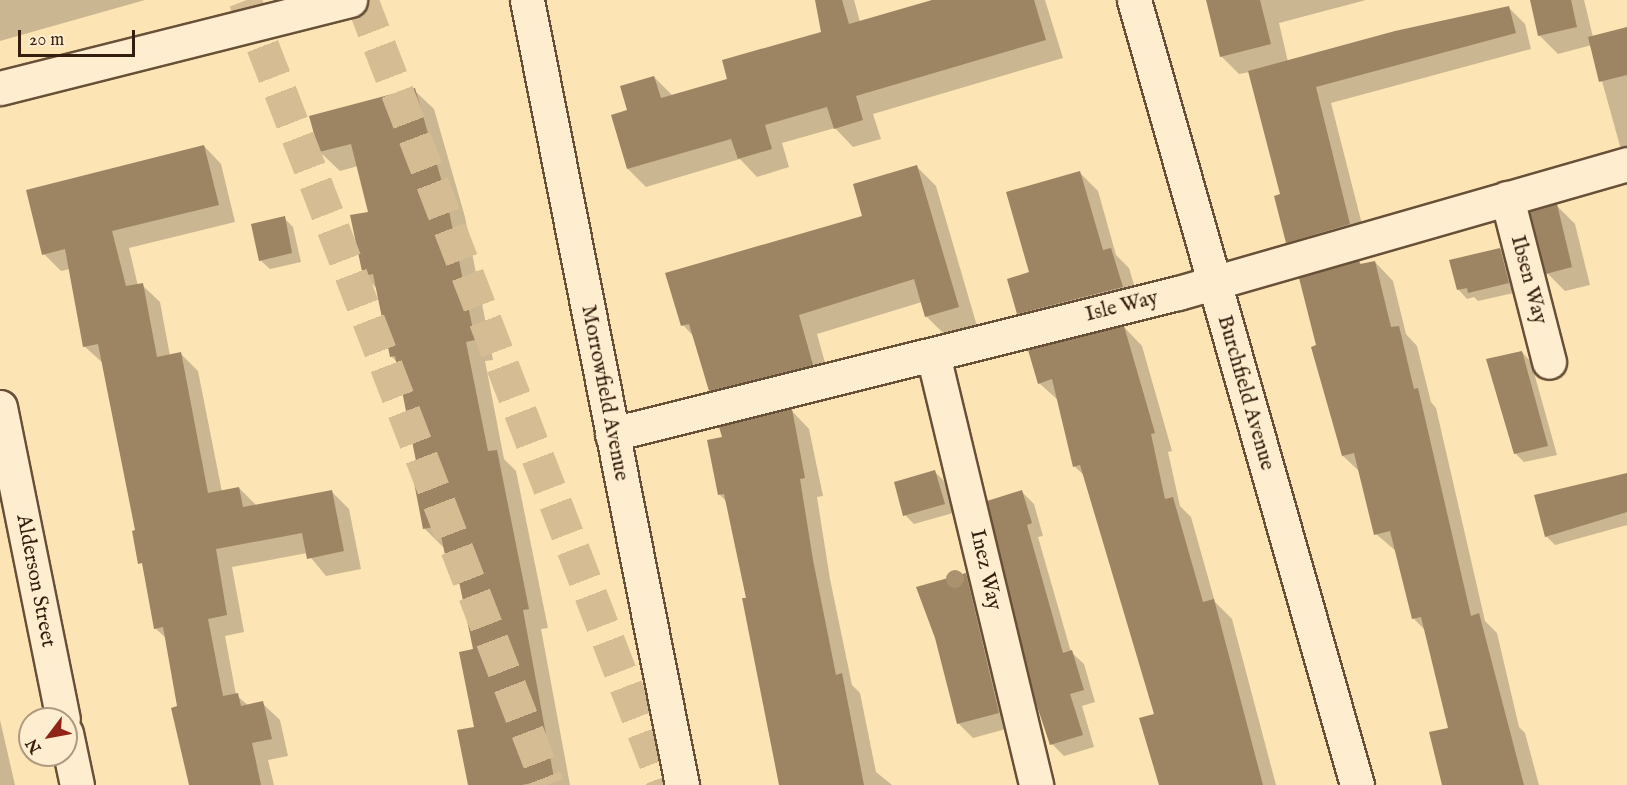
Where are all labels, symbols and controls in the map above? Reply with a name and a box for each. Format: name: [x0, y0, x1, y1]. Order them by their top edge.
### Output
scale bar: [21, 18, 138, 56]
text: 20 m: [29, 29, 64, 52]
street label: Ibsen Way: [1504, 233, 1552, 327]
street label: Isle Way: [1083, 286, 1161, 328]
street label: Morrowfield Avenue: [575, 303, 633, 483]
street label: Burchfield Avenue: [1211, 313, 1279, 473]
street label: Alderson Street: [10, 512, 60, 650]
street label: Inez Way: [963, 527, 1007, 613]
north arrow: [18, 707, 78, 767]
text: N: [22, 734, 47, 757]

